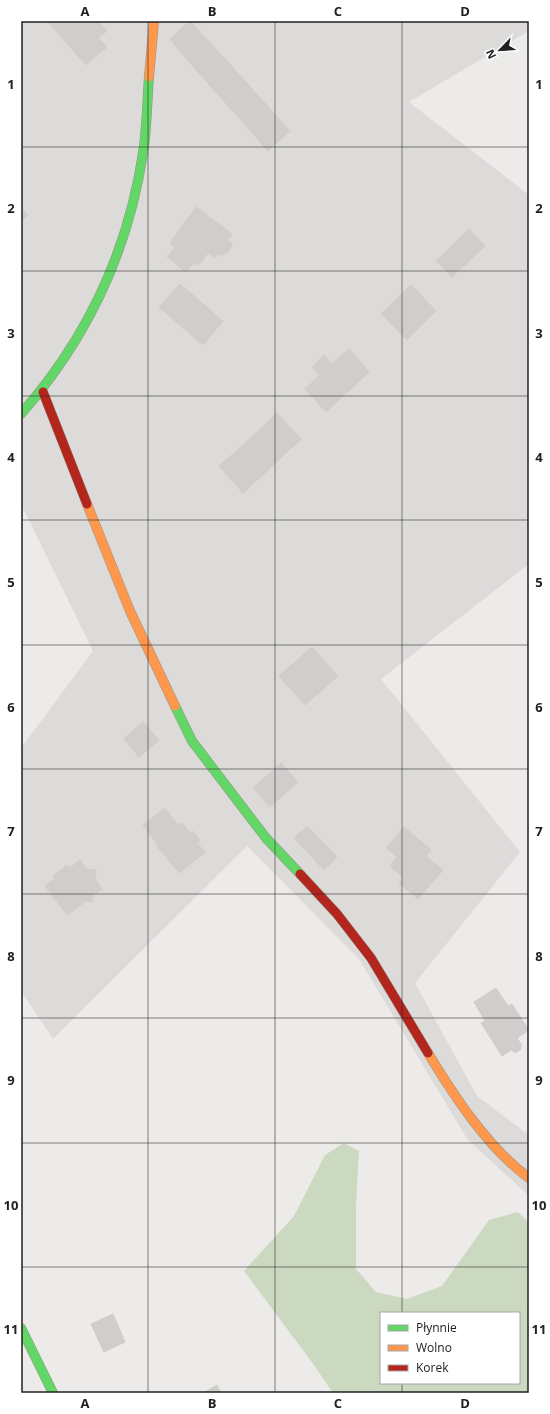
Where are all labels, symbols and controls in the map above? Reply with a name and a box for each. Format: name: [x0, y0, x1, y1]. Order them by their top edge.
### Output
text: A: [81, 2, 90, 20]
text: B: [208, 2, 217, 20]
text: C: [334, 2, 342, 20]
text: D: [460, 2, 470, 20]
north arrow: [480, 30, 520, 70]
text: N: [482, 47, 499, 62]
text: 1: [7, 75, 15, 93]
text: 1: [535, 75, 543, 93]
text: 2: [7, 199, 15, 217]
text: 2: [535, 199, 543, 217]
text: 3: [7, 324, 15, 342]
text: 3: [535, 324, 543, 342]
text: 4: [7, 448, 15, 466]
text: 4: [535, 448, 543, 466]
text: 5: [7, 573, 15, 591]
text: 5: [535, 573, 543, 591]
text: 6: [7, 698, 15, 716]
text: 6: [535, 698, 543, 716]
text: 7: [7, 822, 15, 840]
text: 7: [535, 822, 543, 840]
text: 8: [7, 947, 15, 965]
text: 8: [535, 947, 543, 965]
text: 9: [7, 1071, 15, 1089]
text: 9: [535, 1071, 543, 1089]
text: 10: [4, 1196, 18, 1214]
text: 10: [532, 1196, 546, 1214]
legend: [380, 1312, 520, 1384]
text: Płynnie: [416, 1319, 457, 1336]
text: 11: [4, 1320, 18, 1338]
text: 11: [532, 1320, 546, 1338]
text: Wolno: [416, 1339, 452, 1356]
text: Korek: [416, 1359, 449, 1376]
text: A: [81, 1394, 90, 1412]
text: B: [208, 1394, 217, 1412]
text: C: [334, 1394, 342, 1412]
text: D: [460, 1394, 470, 1412]

